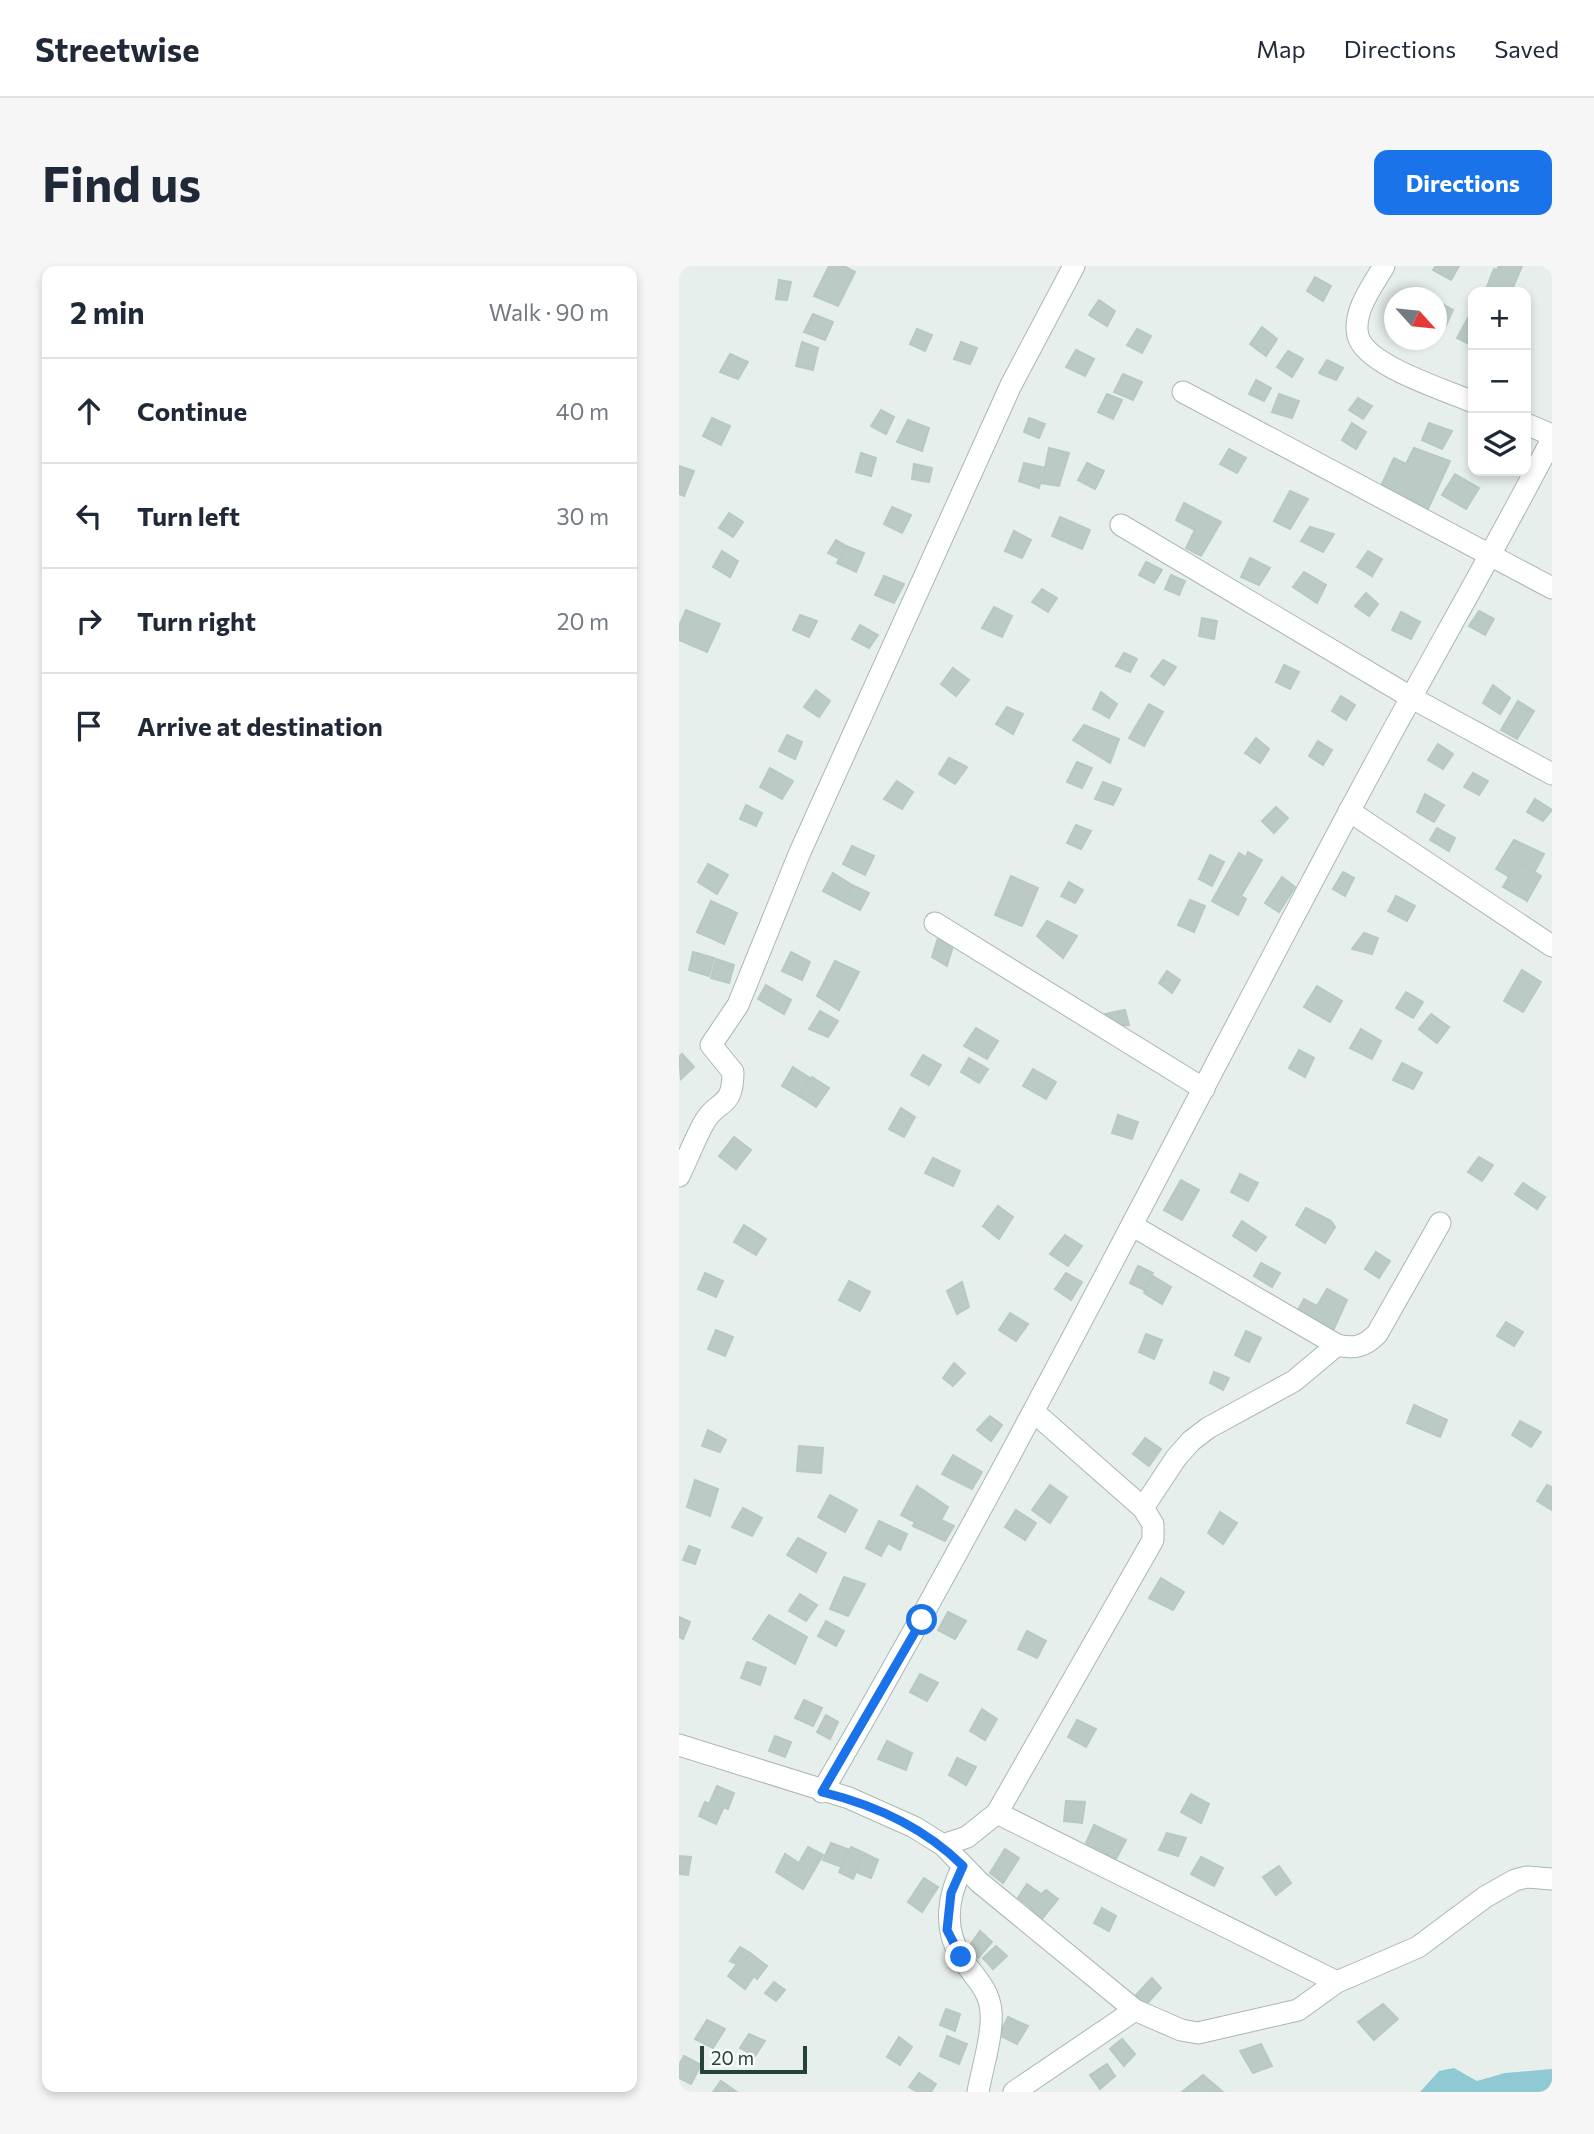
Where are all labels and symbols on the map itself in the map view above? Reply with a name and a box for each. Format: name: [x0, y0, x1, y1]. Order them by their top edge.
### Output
north arrow: [1384, 287, 1447, 350]
route start: [906, 1604, 937, 1635]
route end: [945, 1941, 976, 1972]
scale bar: [700, 2043, 807, 2075]

